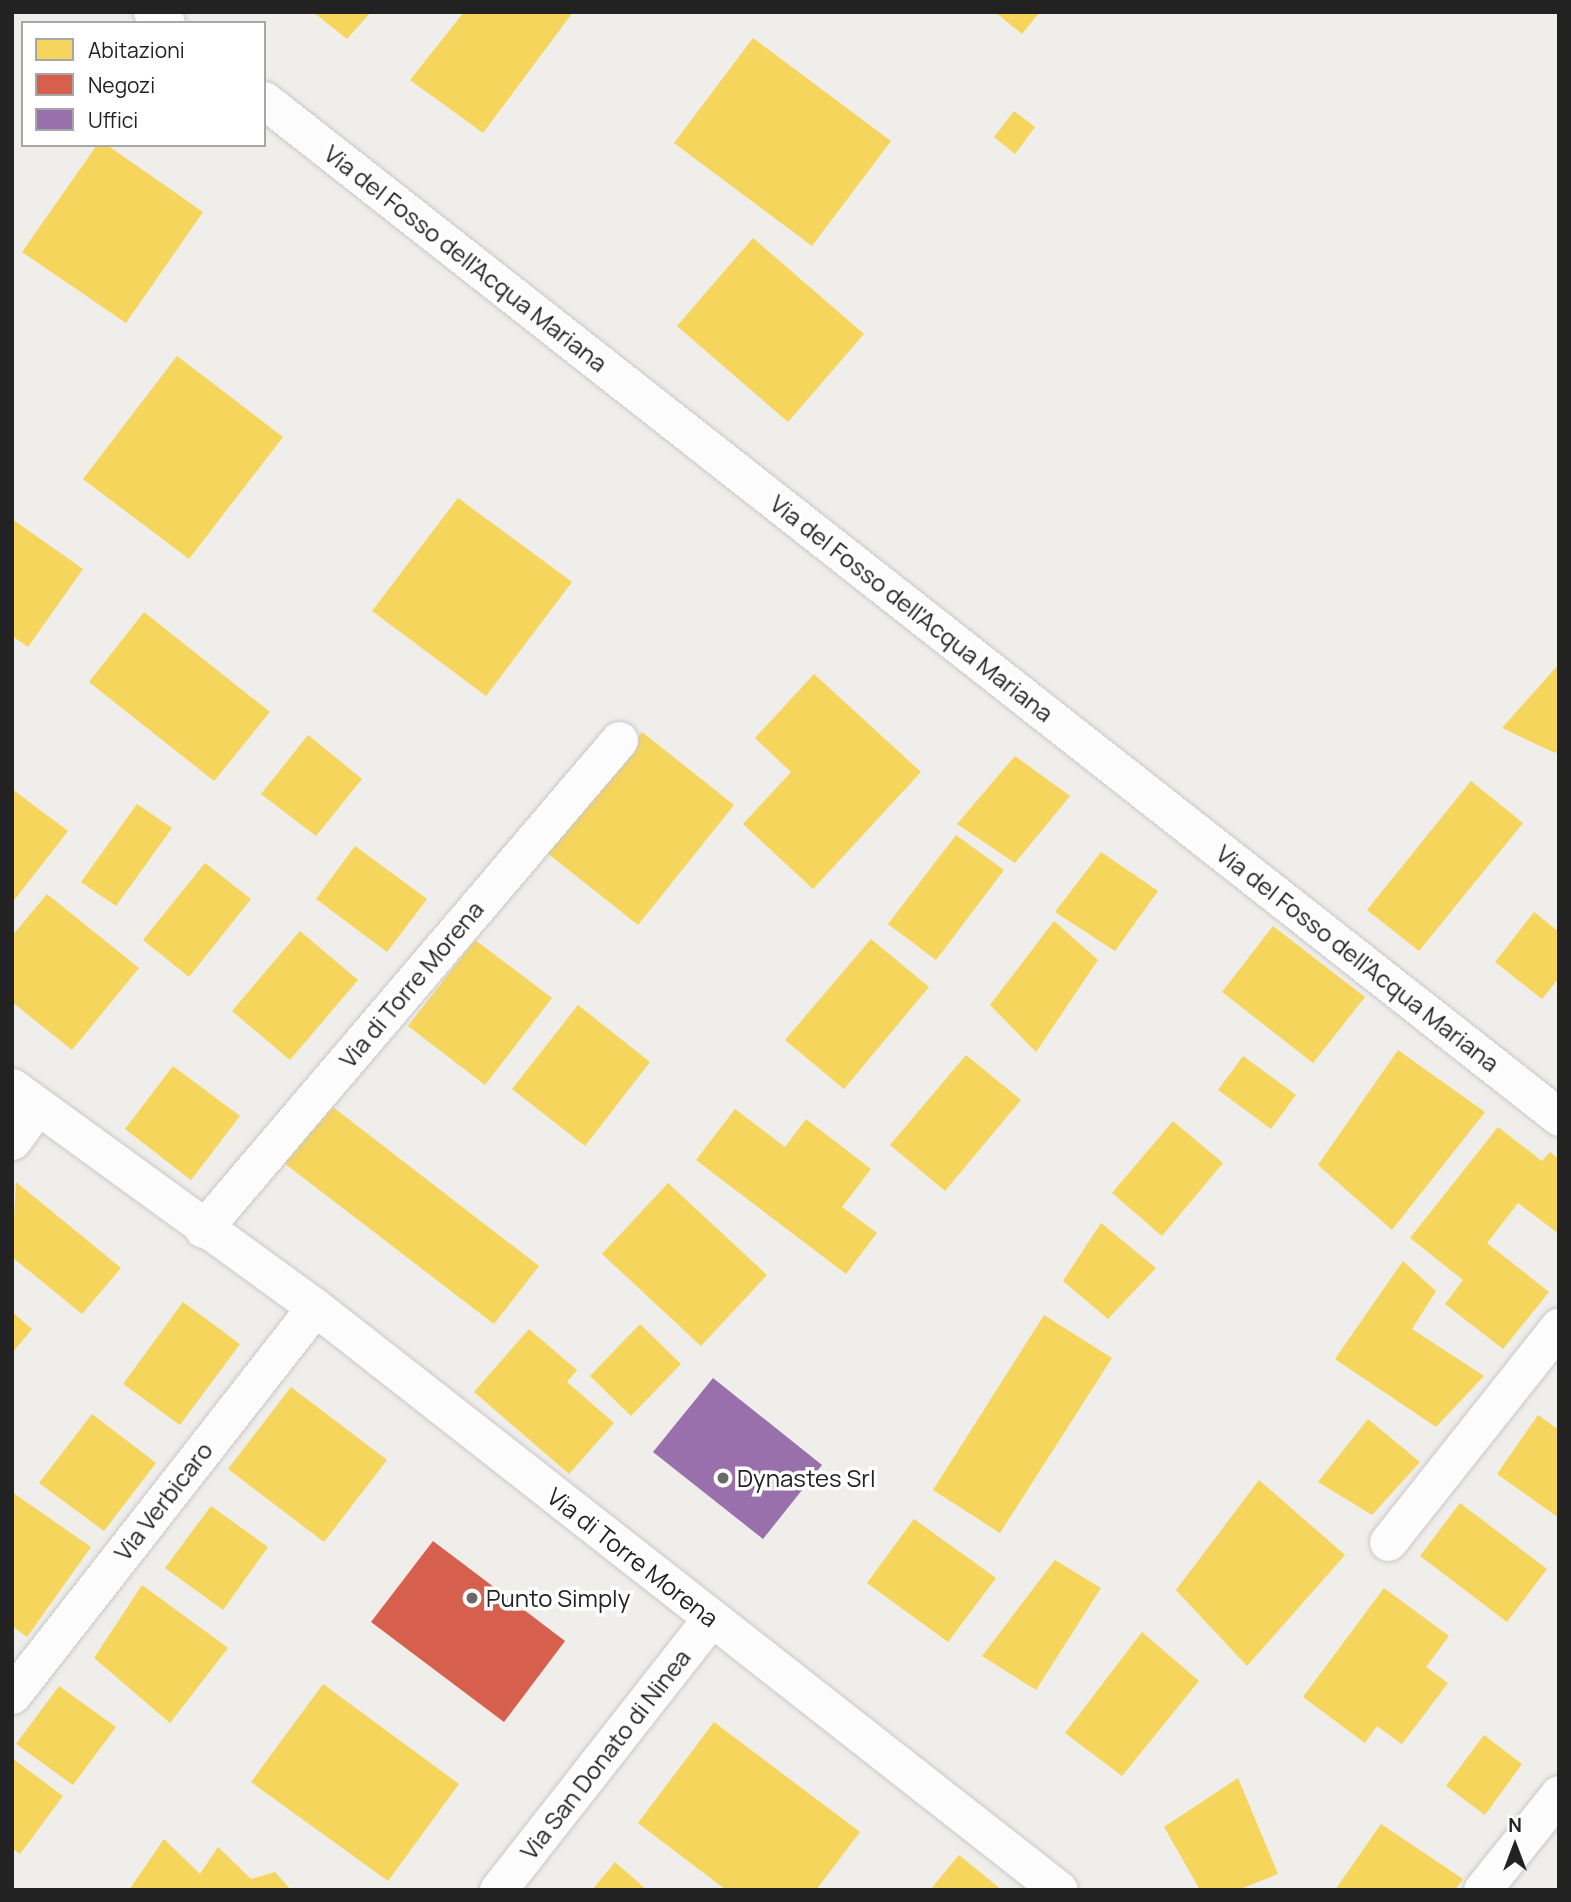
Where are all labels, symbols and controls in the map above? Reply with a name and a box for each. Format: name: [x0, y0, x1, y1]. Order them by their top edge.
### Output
legend: [21, 21, 266, 147]
text: Abitazioni: [88, 36, 185, 64]
text: Negozi: [88, 71, 155, 99]
text: Uffici: [88, 106, 138, 134]
street label: Via del Fosso dell'Acqua Mariana: [319, 139, 613, 377]
street label: Via del Fosso dell'Acqua Mariana: [765, 489, 1059, 727]
street label: Via del Fosso dell'Acqua Mariana: [1211, 839, 1505, 1077]
street label: Via di Torre Morena: [333, 895, 489, 1073]
street label: Via Verbicaro: [108, 1436, 218, 1566]
place label: Dynastes Srl: [737, 1464, 876, 1492]
marker: Dynastes Srl: [715, 1470, 731, 1486]
street label: Via di Torre Morena: [542, 1481, 724, 1633]
place label: Punto Simply: [486, 1584, 630, 1612]
marker: Punto Simply: [464, 1590, 480, 1606]
street label: Via San Donato di Ninea: [514, 1643, 696, 1865]
north arrow: [1480, 1811, 1550, 1881]
text: N: [1508, 1812, 1522, 1838]

